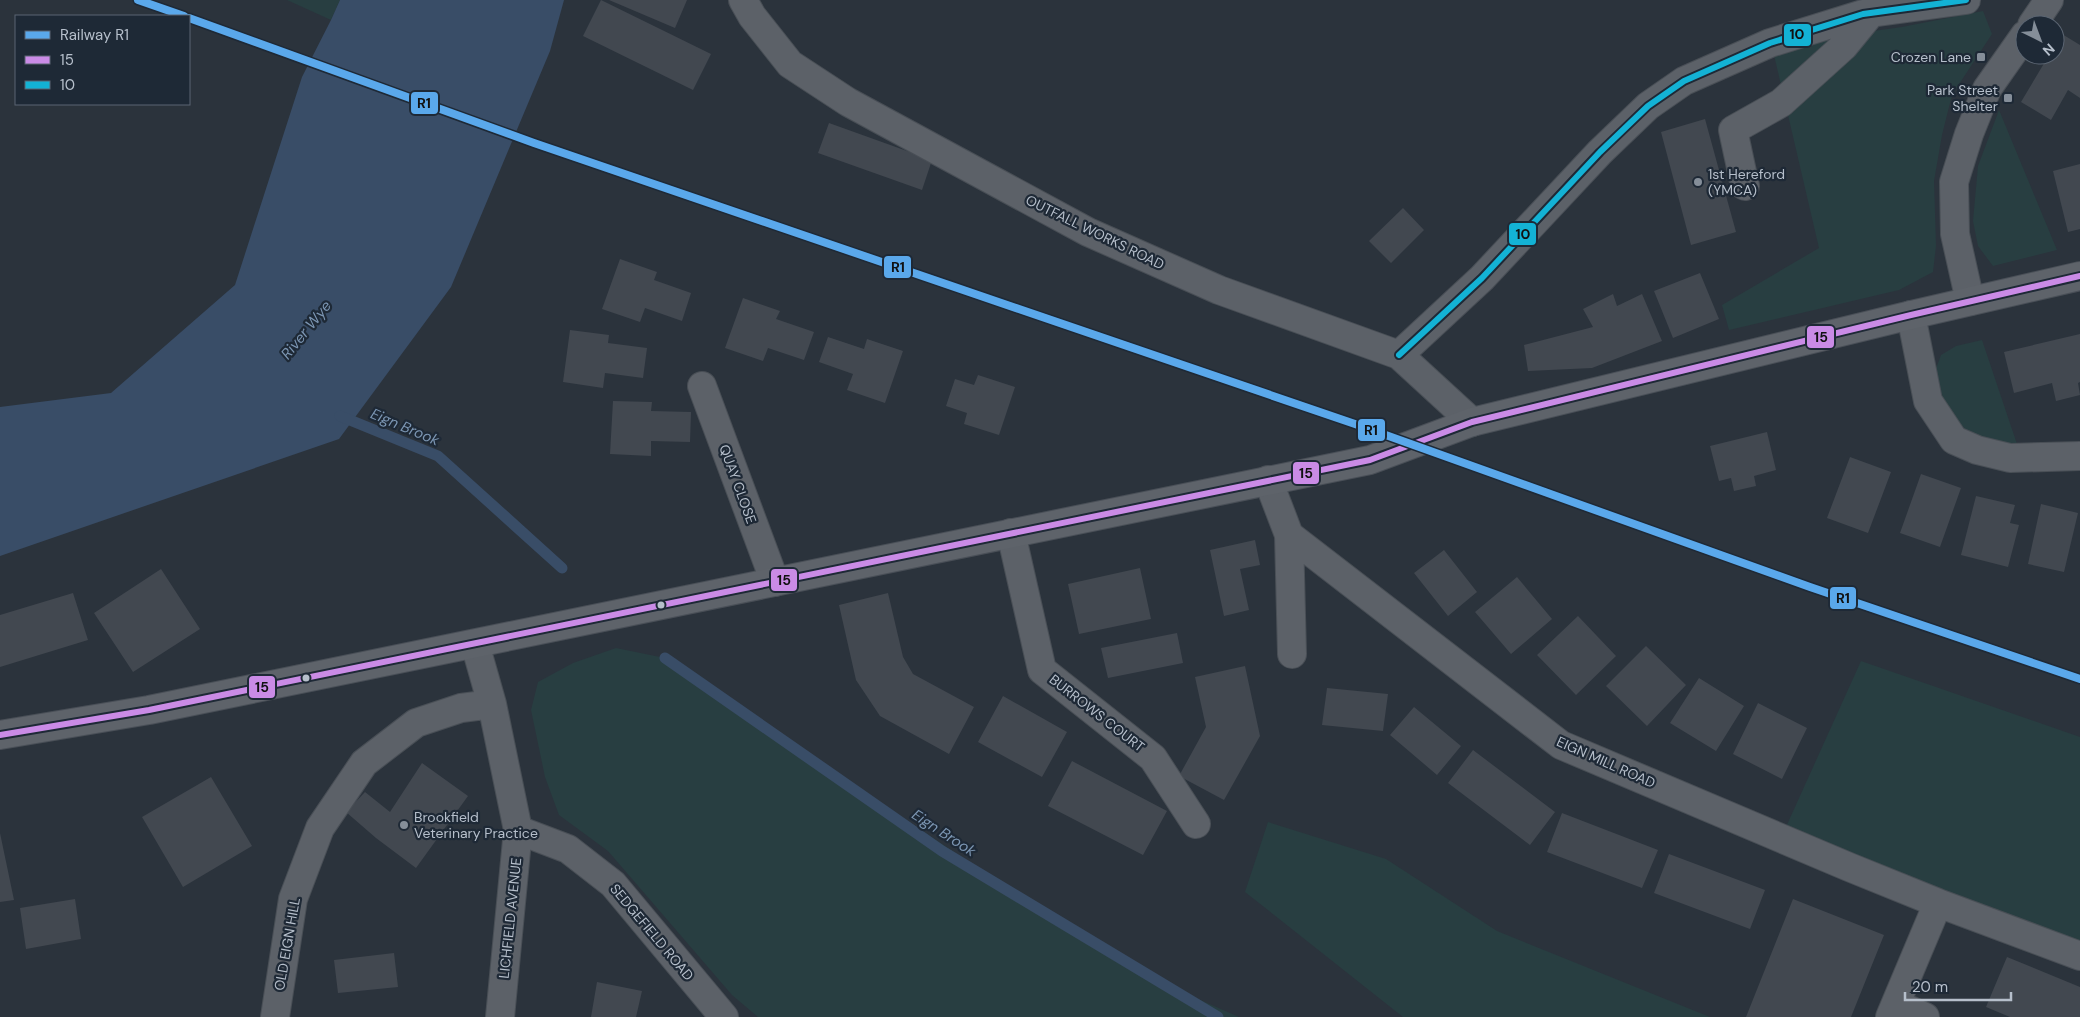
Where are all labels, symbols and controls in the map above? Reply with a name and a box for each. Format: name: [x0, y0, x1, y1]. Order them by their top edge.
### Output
legend: [15, 15, 190, 105]
north arrow: [2015, 15, 2065, 65]
line badge: 10: [1783, 23, 1812, 47]
text: Railway R1: [60, 25, 129, 45]
text: 10: [1790, 25, 1805, 43]
text: N: [2039, 40, 2059, 60]
place label: Crozen Lane: [1891, 48, 1971, 66]
text: 15: [60, 50, 74, 70]
marker: Crozen Lane: [1975, 51, 1987, 63]
text: 10: [60, 75, 75, 95]
place label: Park Street Shelter: [1927, 81, 1998, 115]
line badge: R1: [410, 91, 439, 115]
marker: Park Street Shelter: [2002, 92, 2014, 104]
text: R1: [417, 94, 431, 112]
place label: 1st Hereford (YMCA): [1708, 165, 1785, 199]
marker: 1st Hereford (YMCA): [1692, 176, 1704, 188]
street label: OUTFALL WORKS ROAD: [1023, 191, 1167, 273]
line badge: 10: [1508, 222, 1537, 246]
text: 10: [1516, 225, 1531, 243]
line badge: R1: [883, 255, 912, 279]
text: R1: [891, 258, 905, 276]
water label: River Wye: [276, 296, 336, 363]
line badge: 15: [1806, 325, 1835, 349]
text: 15: [1814, 328, 1828, 346]
water label: Eign Brook: [368, 404, 443, 451]
line badge: R1: [1357, 418, 1386, 442]
text: R1: [1364, 421, 1378, 439]
street label: QUAY CLOSE: [715, 442, 761, 526]
line badge: 15: [1292, 461, 1320, 485]
text: 15: [1299, 464, 1313, 482]
line badge: 15: [770, 568, 798, 592]
text: 15: [777, 571, 791, 589]
line badge: R1: [1829, 586, 1857, 610]
text: R1: [1836, 589, 1850, 607]
unlabelled marker: [656, 600, 666, 610]
street label: BURROWS COURT: [1046, 670, 1148, 756]
unlabelled marker: [301, 673, 311, 683]
line badge: 15: [248, 675, 276, 699]
text: 15: [255, 678, 269, 696]
street label: EIGN MILL ROAD: [1554, 732, 1658, 792]
water label: Eign Brook: [908, 805, 980, 861]
place label: Brookfield Veterinary Practice: [414, 808, 538, 842]
marker: Brookfield Veterinary Practice: [398, 819, 410, 831]
street label: LICHFIELD AVENUE: [495, 857, 525, 979]
street label: SEDGEFIELD ROAD: [606, 880, 698, 984]
street label: OLD EIGN HILL: [270, 896, 304, 992]
scale bar: [1905, 970, 2011, 1002]
text: 20 m: [1912, 977, 1948, 997]

